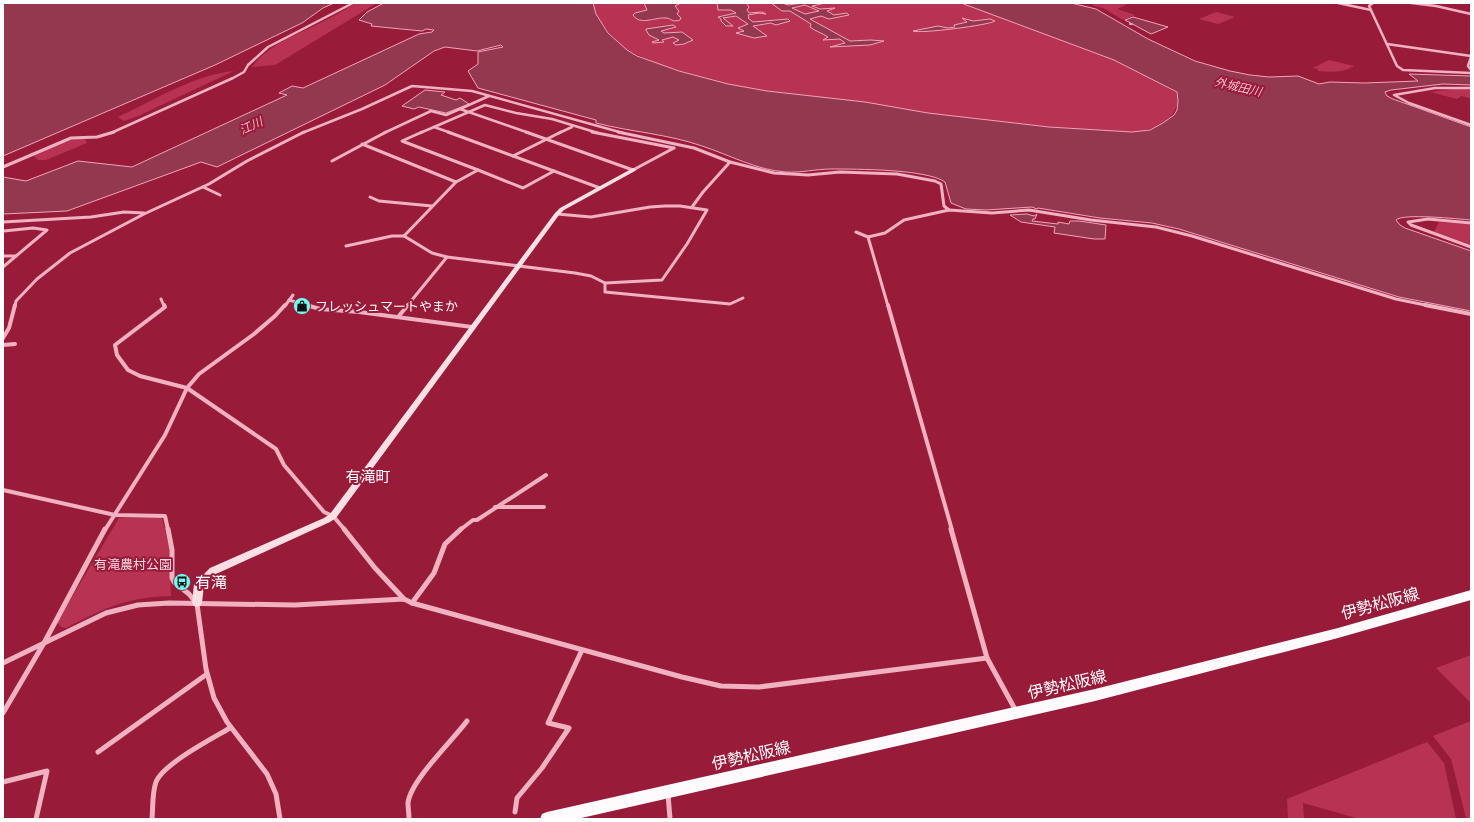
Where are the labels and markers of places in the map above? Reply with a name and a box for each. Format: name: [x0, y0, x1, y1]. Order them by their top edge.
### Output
shop icon: フレッシュマートやまか: [292, 296, 312, 316]
place label: フレッシュマートやまか: [315, 299, 458, 314]
bus stop icon: 有滝: [172, 572, 192, 592]
place label: 有滝: [195, 573, 227, 592]

